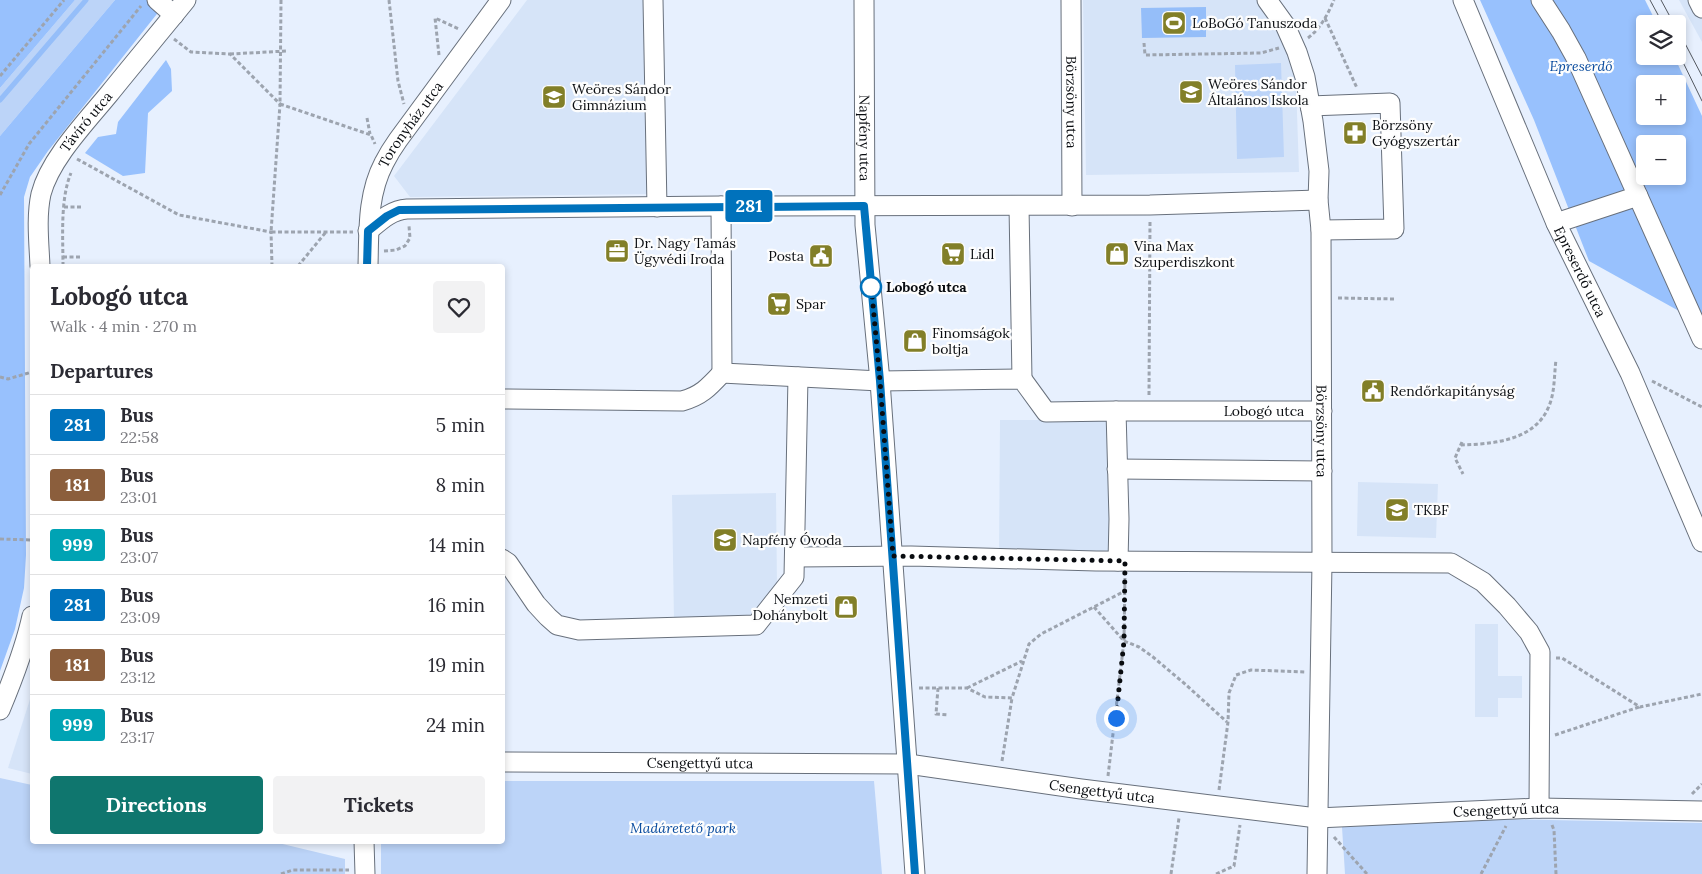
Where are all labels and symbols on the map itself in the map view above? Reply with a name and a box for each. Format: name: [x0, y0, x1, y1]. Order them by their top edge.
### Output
sports icon: LoBoGó Tanuszoda: [1161, 10, 1187, 36]
place label: LoBoGó Tanuszoda: [1192, 14, 1317, 32]
street label: Börzsöny utca: [1062, 56, 1081, 148]
park label: Epreserdő: [1549, 57, 1613, 75]
place label: Weöres Sándor Általános Iskola: [1207, 75, 1309, 109]
street label: Toronyház utca: [374, 78, 447, 171]
school or university icon: Weöres Sándor Általános Iskola: [1178, 79, 1204, 105]
place label: Weöres Sándor Gimnázium: [572, 80, 671, 114]
school or university icon: Weöres Sándor Gimnázium: [541, 84, 567, 110]
street label: Távíró utca: [56, 88, 116, 156]
street label: Napfény utca: [855, 95, 874, 181]
place label: Börzsöny Gyógyszertár: [1372, 116, 1460, 150]
pharmacy icon: Börzsöny Gyógyszertár: [1342, 120, 1368, 146]
line badge: 281: [720, 190, 778, 222]
street label: Epreserdő utca: [1550, 223, 1610, 320]
place label: Dr. Nagy Tamás Ügyvédi Iroda: [634, 234, 736, 268]
place label: Vina Max Szuperdiszkont: [1133, 237, 1235, 271]
office icon: Dr. Nagy Tamás Ügyvédi Iroda: [604, 238, 630, 264]
supermarket icon: Lidl: [940, 241, 966, 267]
shop icon: Vina Max Szuperdiszkont: [1104, 241, 1130, 267]
public building icon: Posta: [808, 243, 834, 269]
place label: Lidl: [970, 245, 994, 263]
place label: Posta: [768, 247, 804, 265]
marker: Lobogó utca: [860, 276, 882, 298]
place label: Lobogó utca: [886, 278, 967, 296]
supermarket icon: Spar: [766, 291, 792, 317]
place label: Spar: [796, 295, 826, 313]
place label: Finomságok boltja: [932, 324, 1010, 358]
shop icon: Finomságok boltja: [902, 328, 928, 354]
public building icon: Rendőrkapitányság: [1360, 378, 1386, 404]
place label: Rendőrkapitányság: [1390, 382, 1515, 400]
street label: Börzsöny utca: [1312, 385, 1331, 478]
street label: Lobogó utca: [1224, 402, 1304, 420]
school or university icon: TKBF: [1384, 497, 1410, 523]
place label: TKBF: [1414, 501, 1449, 519]
school or university icon: Napfény Óvoda: [712, 527, 738, 553]
place label: Napfény Óvoda: [742, 531, 842, 549]
place label: Nemzeti Dohánybolt: [752, 590, 829, 624]
shop icon: Nemzeti Dohánybolt: [833, 594, 859, 620]
your location: [1104, 706, 1129, 731]
street label: Csengettyű utca: [647, 754, 753, 772]
street label: Csengettyű utca: [1048, 776, 1156, 807]
street label: Csengettyű utca: [1453, 799, 1560, 821]
park label: Madáretető park: [630, 819, 736, 837]

